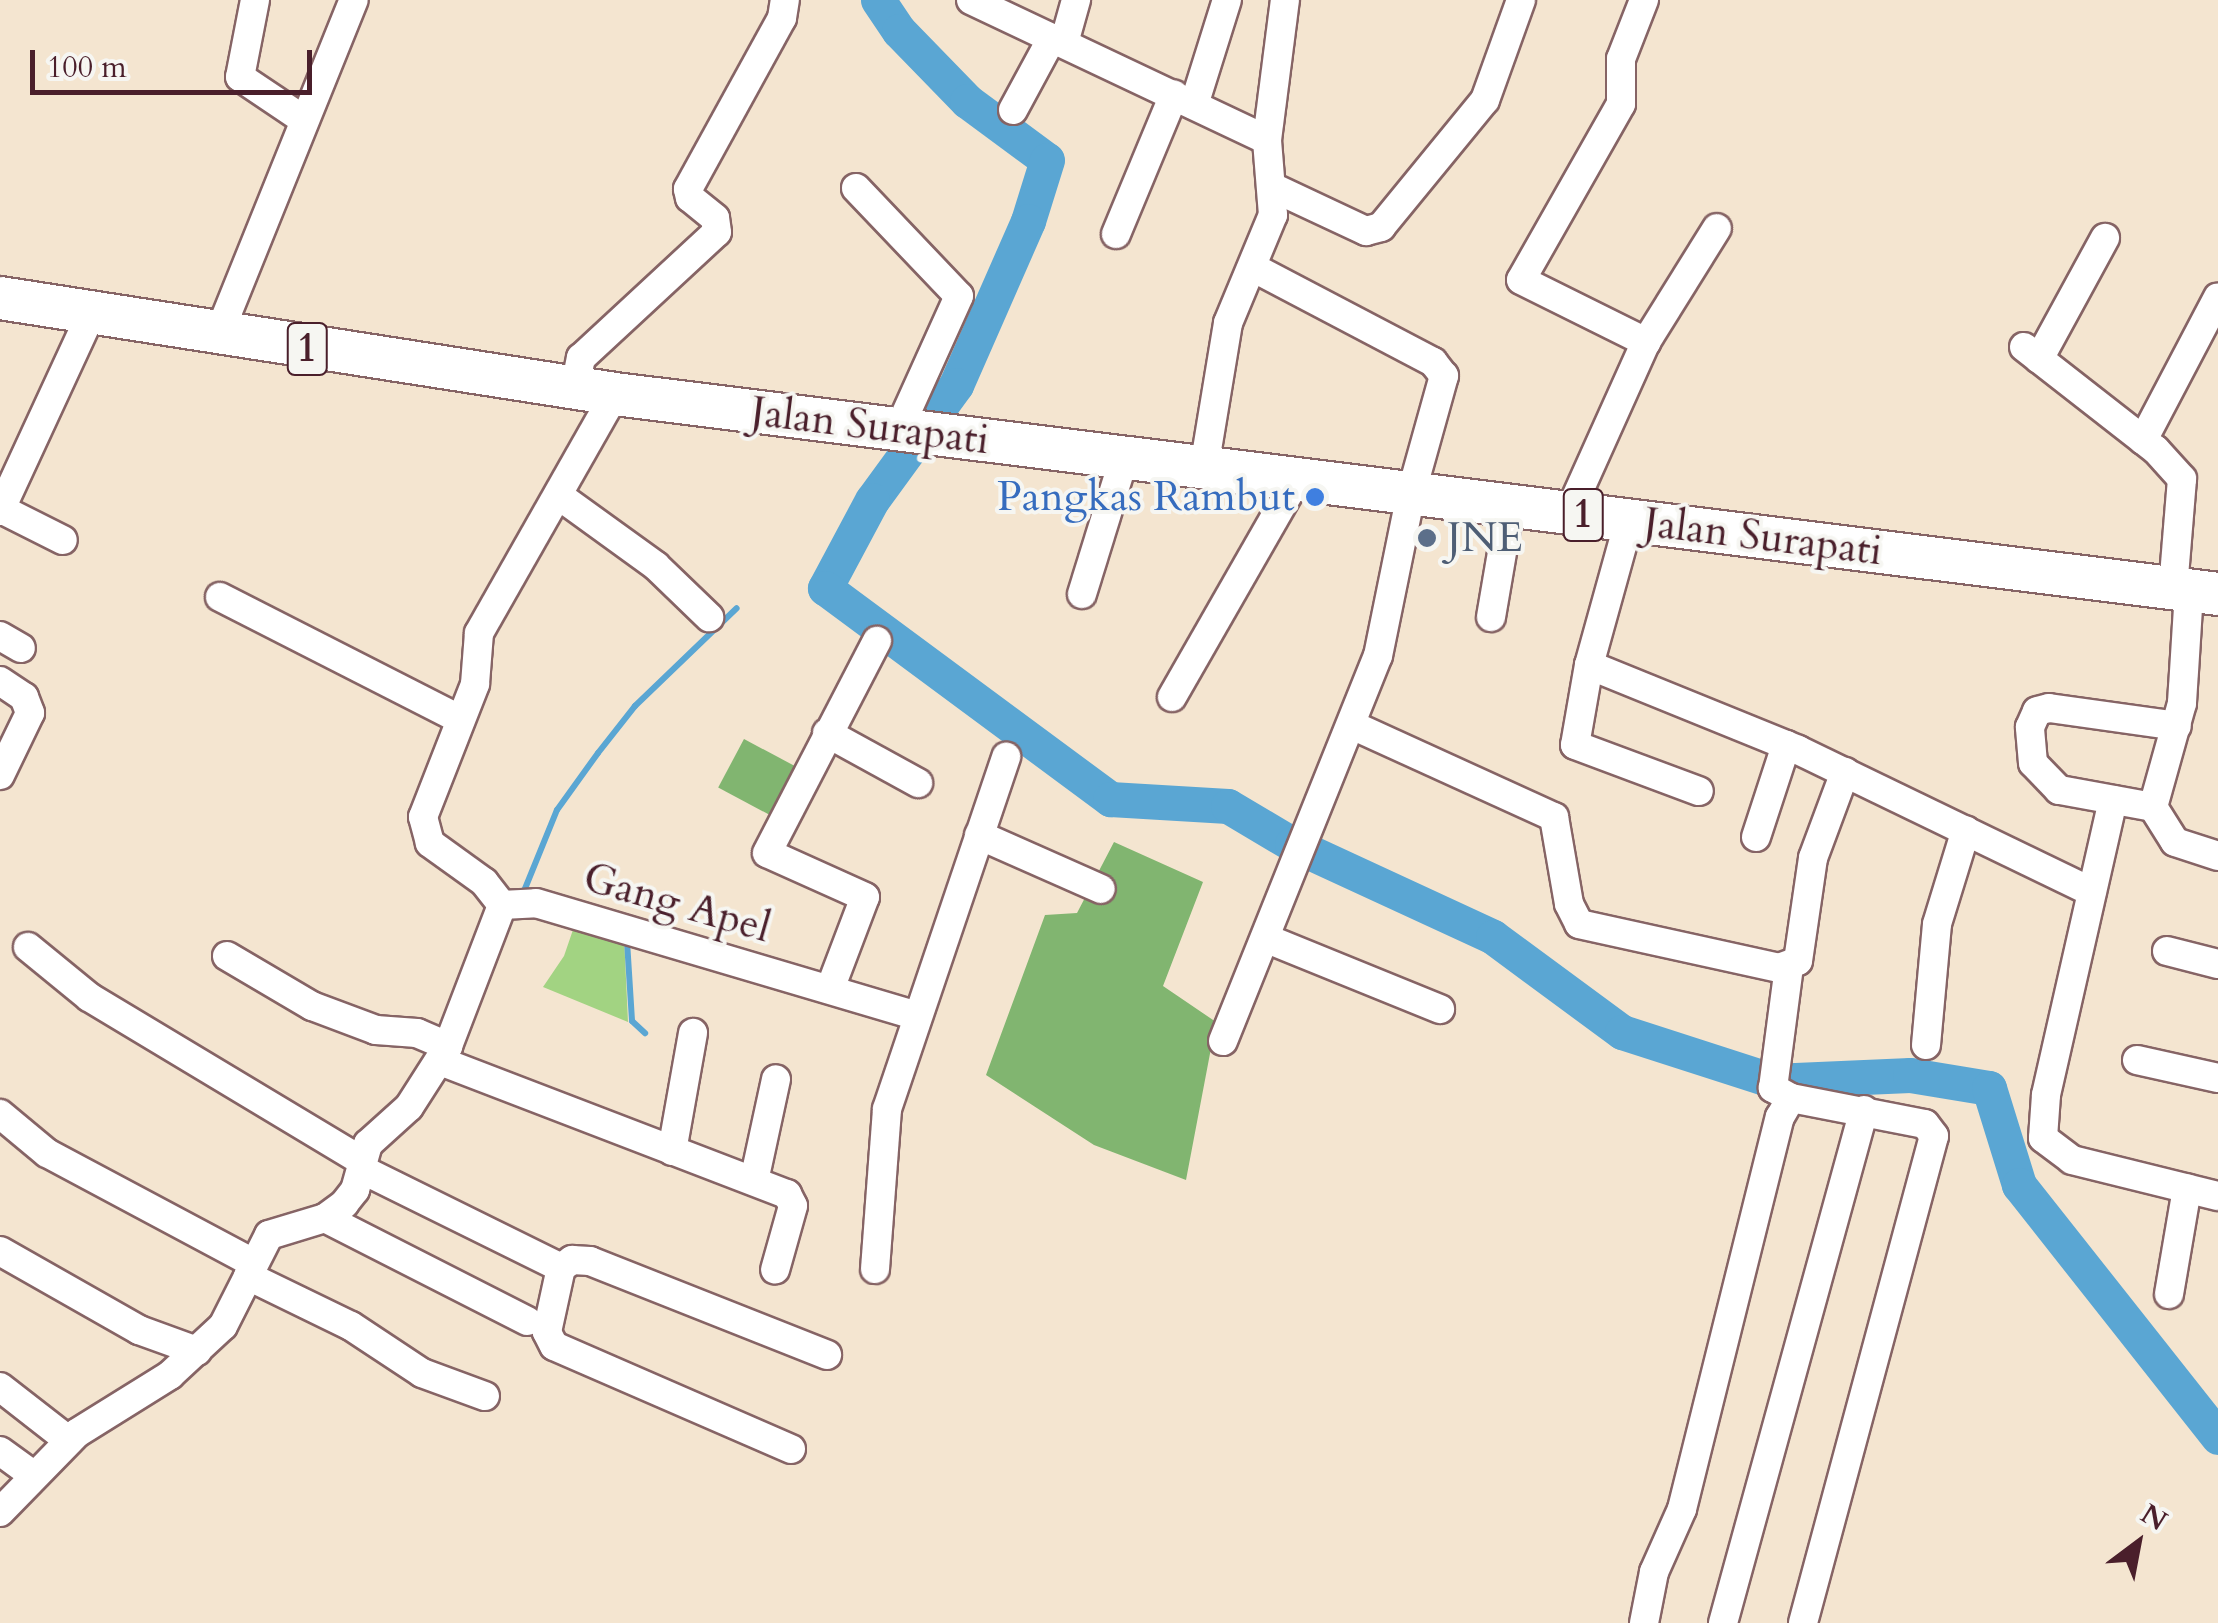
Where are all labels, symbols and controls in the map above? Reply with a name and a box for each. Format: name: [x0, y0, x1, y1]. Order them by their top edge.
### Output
scale bar: [35, 30, 318, 92]
text: 100 m: [47, 47, 127, 88]
road number: 1: [284, 314, 330, 384]
street label: Jalan Surapati: [748, 386, 992, 466]
place label: Pangkas Rambut: [997, 472, 1295, 522]
road number: 1: [1560, 480, 1606, 550]
marker: Pangkas Rambut: [1304, 486, 1326, 508]
street label: Jalan Surapati: [1641, 497, 1885, 577]
place label: JNE: [1447, 513, 1523, 563]
marker: JNE: [1416, 527, 1438, 549]
street label: Gang Apel: [578, 852, 776, 954]
north arrow: [2088, 1493, 2188, 1593]
text: N: [2134, 1495, 2174, 1540]

